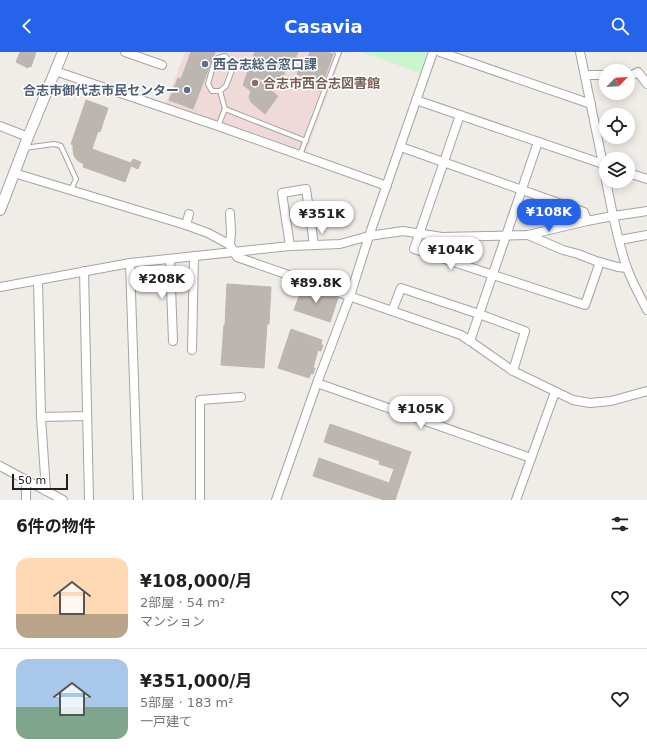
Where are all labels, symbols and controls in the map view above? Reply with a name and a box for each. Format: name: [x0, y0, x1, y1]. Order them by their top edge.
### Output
icon: back: [16, 15, 38, 37]
icon: search: [609, 15, 631, 37]
text: Casavia: [284, 16, 363, 37]
place label: 西合志総合窓口課: [213, 57, 317, 72]
marker: 西合志総合窓口課: [200, 59, 210, 69]
north arrow: [599, 64, 635, 100]
map controls: [599, 64, 635, 188]
place label: 合志市西合志図書館: [263, 76, 380, 91]
marker: 合志市西合志図書館: [250, 78, 260, 88]
place label: 合志市御代志市民センター: [23, 83, 179, 98]
marker: 合志市御代志市民センター: [182, 85, 192, 95]
button: locate: [599, 108, 635, 144]
button: layers: [599, 152, 635, 188]
pin: ¥108K: [521, 199, 577, 233]
pin: ¥351K: [294, 201, 350, 235]
text: ¥108K: [526, 204, 572, 219]
text: ¥351K: [299, 206, 345, 221]
pin: ¥104K: [423, 237, 479, 271]
text: ¥104K: [428, 242, 474, 257]
pin: ¥208K: [134, 266, 190, 300]
pin: ¥89.8K: [283, 270, 349, 304]
text: ¥208K: [139, 271, 185, 286]
text: ¥89.8K: [290, 275, 342, 290]
pin: ¥105K: [393, 396, 449, 430]
text: ¥105K: [398, 401, 444, 416]
scale bar: [12, 472, 68, 491]
text: 50 m: [18, 474, 46, 487]
icon: filters: [609, 513, 631, 535]
text: 6件の物件: [16, 516, 96, 536]
text: ¥108,000/月: [140, 571, 252, 591]
icon: home: [48, 574, 96, 622]
icon: heart: [609, 587, 631, 609]
text: 2部屋 · 54 m²: [140, 595, 225, 610]
text: マンション: [140, 614, 205, 629]
text: ¥351,000/月: [140, 671, 252, 691]
icon: home: [48, 675, 96, 723]
icon: heart: [609, 688, 631, 710]
text: 5部屋 · 183 m²: [140, 695, 234, 710]
text: 一戸建て: [140, 714, 192, 729]

